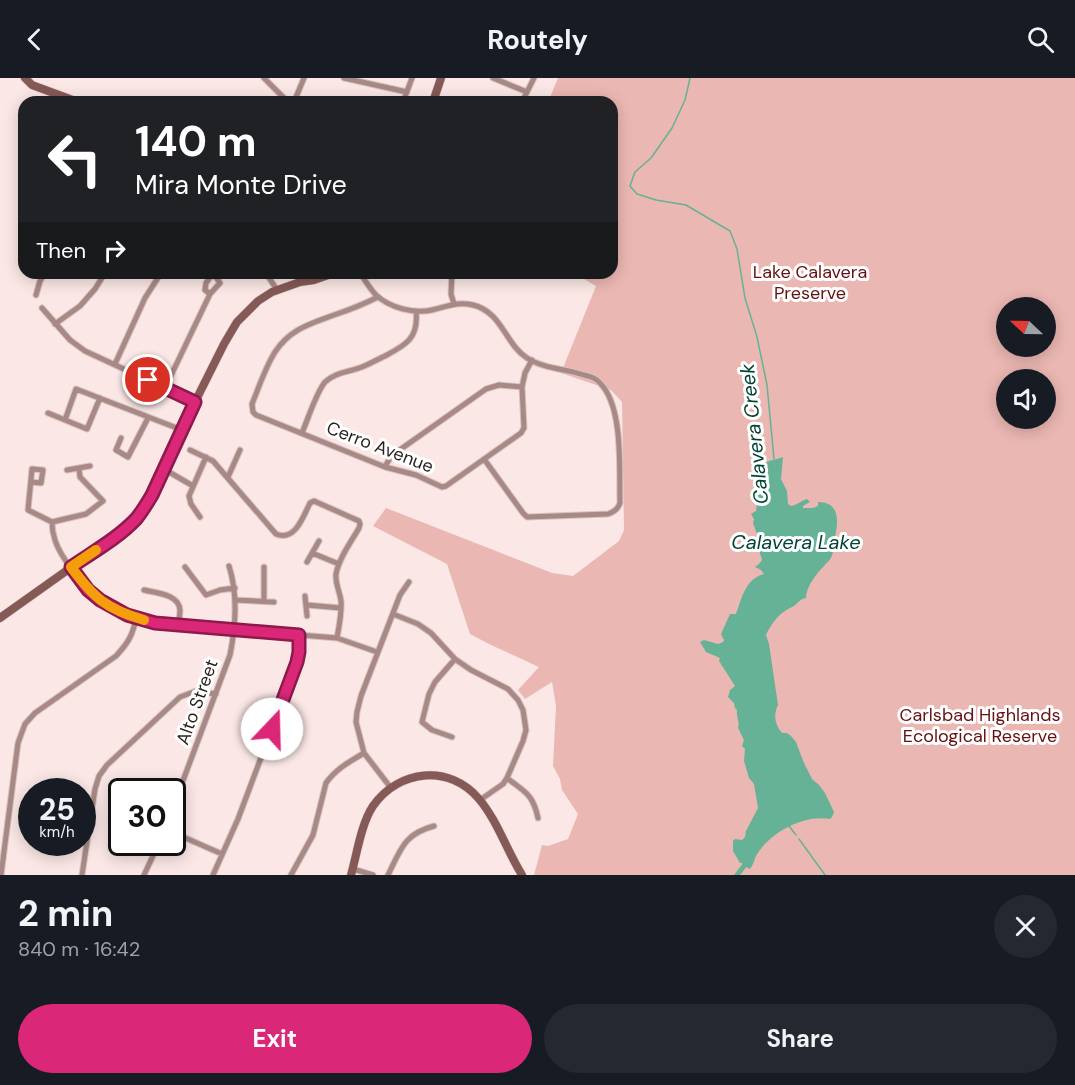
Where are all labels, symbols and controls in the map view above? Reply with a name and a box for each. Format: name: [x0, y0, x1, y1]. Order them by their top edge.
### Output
text: Routely: [487, 22, 588, 57]
icon: back: [18, 23, 51, 56]
icon: search: [1024, 23, 1057, 56]
text: 140 m: [135, 114, 257, 169]
icon: left: [36, 120, 114, 198]
text: Mira Monte Drive: [135, 167, 347, 202]
icon: right: [98, 234, 131, 267]
text: Then: [36, 236, 86, 265]
park label: Lake Calavera Preserve: [753, 260, 867, 305]
north arrow: [996, 297, 1056, 357]
map controls: [996, 297, 1056, 429]
pin: [122, 354, 173, 405]
water label: Calavera Creek: [734, 362, 774, 505]
icon: arrive: [131, 363, 164, 396]
button: sound: [996, 369, 1056, 429]
street label: Cerro Avenue: [323, 416, 437, 478]
water label: Calavera Lake: [731, 529, 861, 555]
street label: Alto Street: [170, 656, 224, 748]
position arrow: [240, 697, 304, 761]
park label: Carlsbad Highlands Ecological Reserve: [900, 703, 1060, 748]
speed limit sign: 30: [108, 778, 186, 856]
text: 25: [39, 790, 75, 829]
text: km/h: [39, 822, 75, 842]
text: 2 min: [18, 890, 113, 937]
button: close: [994, 895, 1057, 958]
text: 840 m · 16:42: [18, 936, 140, 962]
button: Exit: [18, 1004, 532, 1073]
button: Share: [544, 1004, 1057, 1073]

